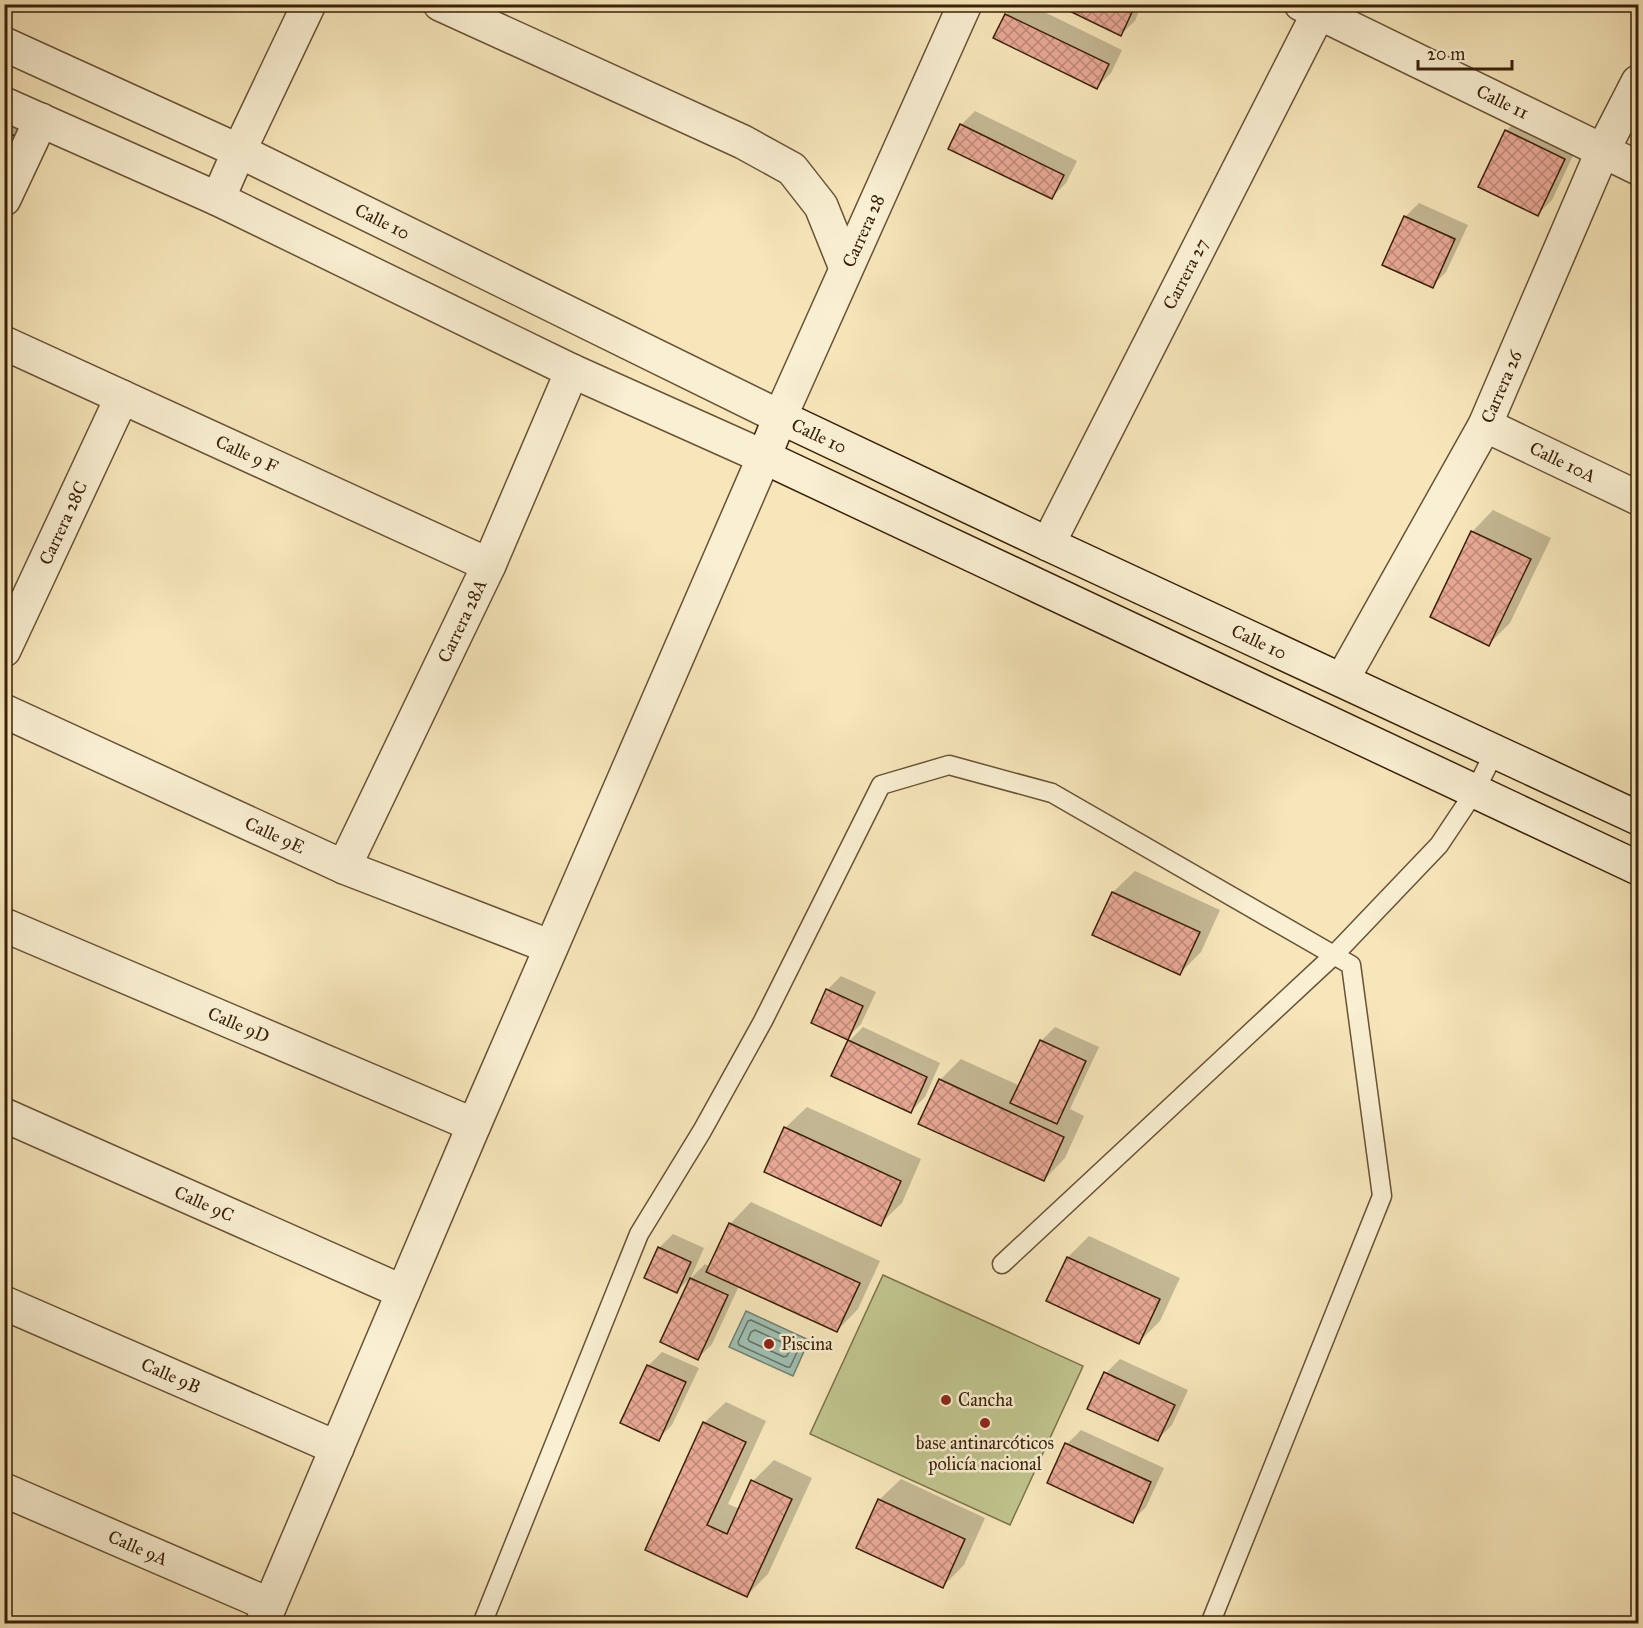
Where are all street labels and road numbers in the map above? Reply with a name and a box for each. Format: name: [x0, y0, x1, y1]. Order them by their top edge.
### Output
street label: Calle 11: [1473, 80, 1532, 124]
street label: Carrera 28: [837, 191, 889, 271]
street label: Calle 10: [351, 199, 413, 244]
street label: Carrera 27: [1158, 235, 1213, 313]
street label: Carrera 26: [1476, 346, 1527, 427]
street label: Calle 10: [788, 414, 850, 458]
street label: Calle 9 F: [212, 430, 282, 478]
street label: Calle 10A: [1526, 437, 1599, 487]
street label: Carrera 28C: [34, 478, 92, 568]
street label: Carrera 28A: [433, 576, 491, 666]
street label: Calle 10: [1228, 620, 1290, 664]
street label: Calle 9E: [241, 812, 308, 859]
street label: Calle 9D: [204, 1002, 273, 1048]
street label: Calle 9C: [171, 1181, 237, 1227]
street label: Calle 9B: [138, 1353, 204, 1398]
street label: Calle 9A: [105, 1525, 171, 1570]

